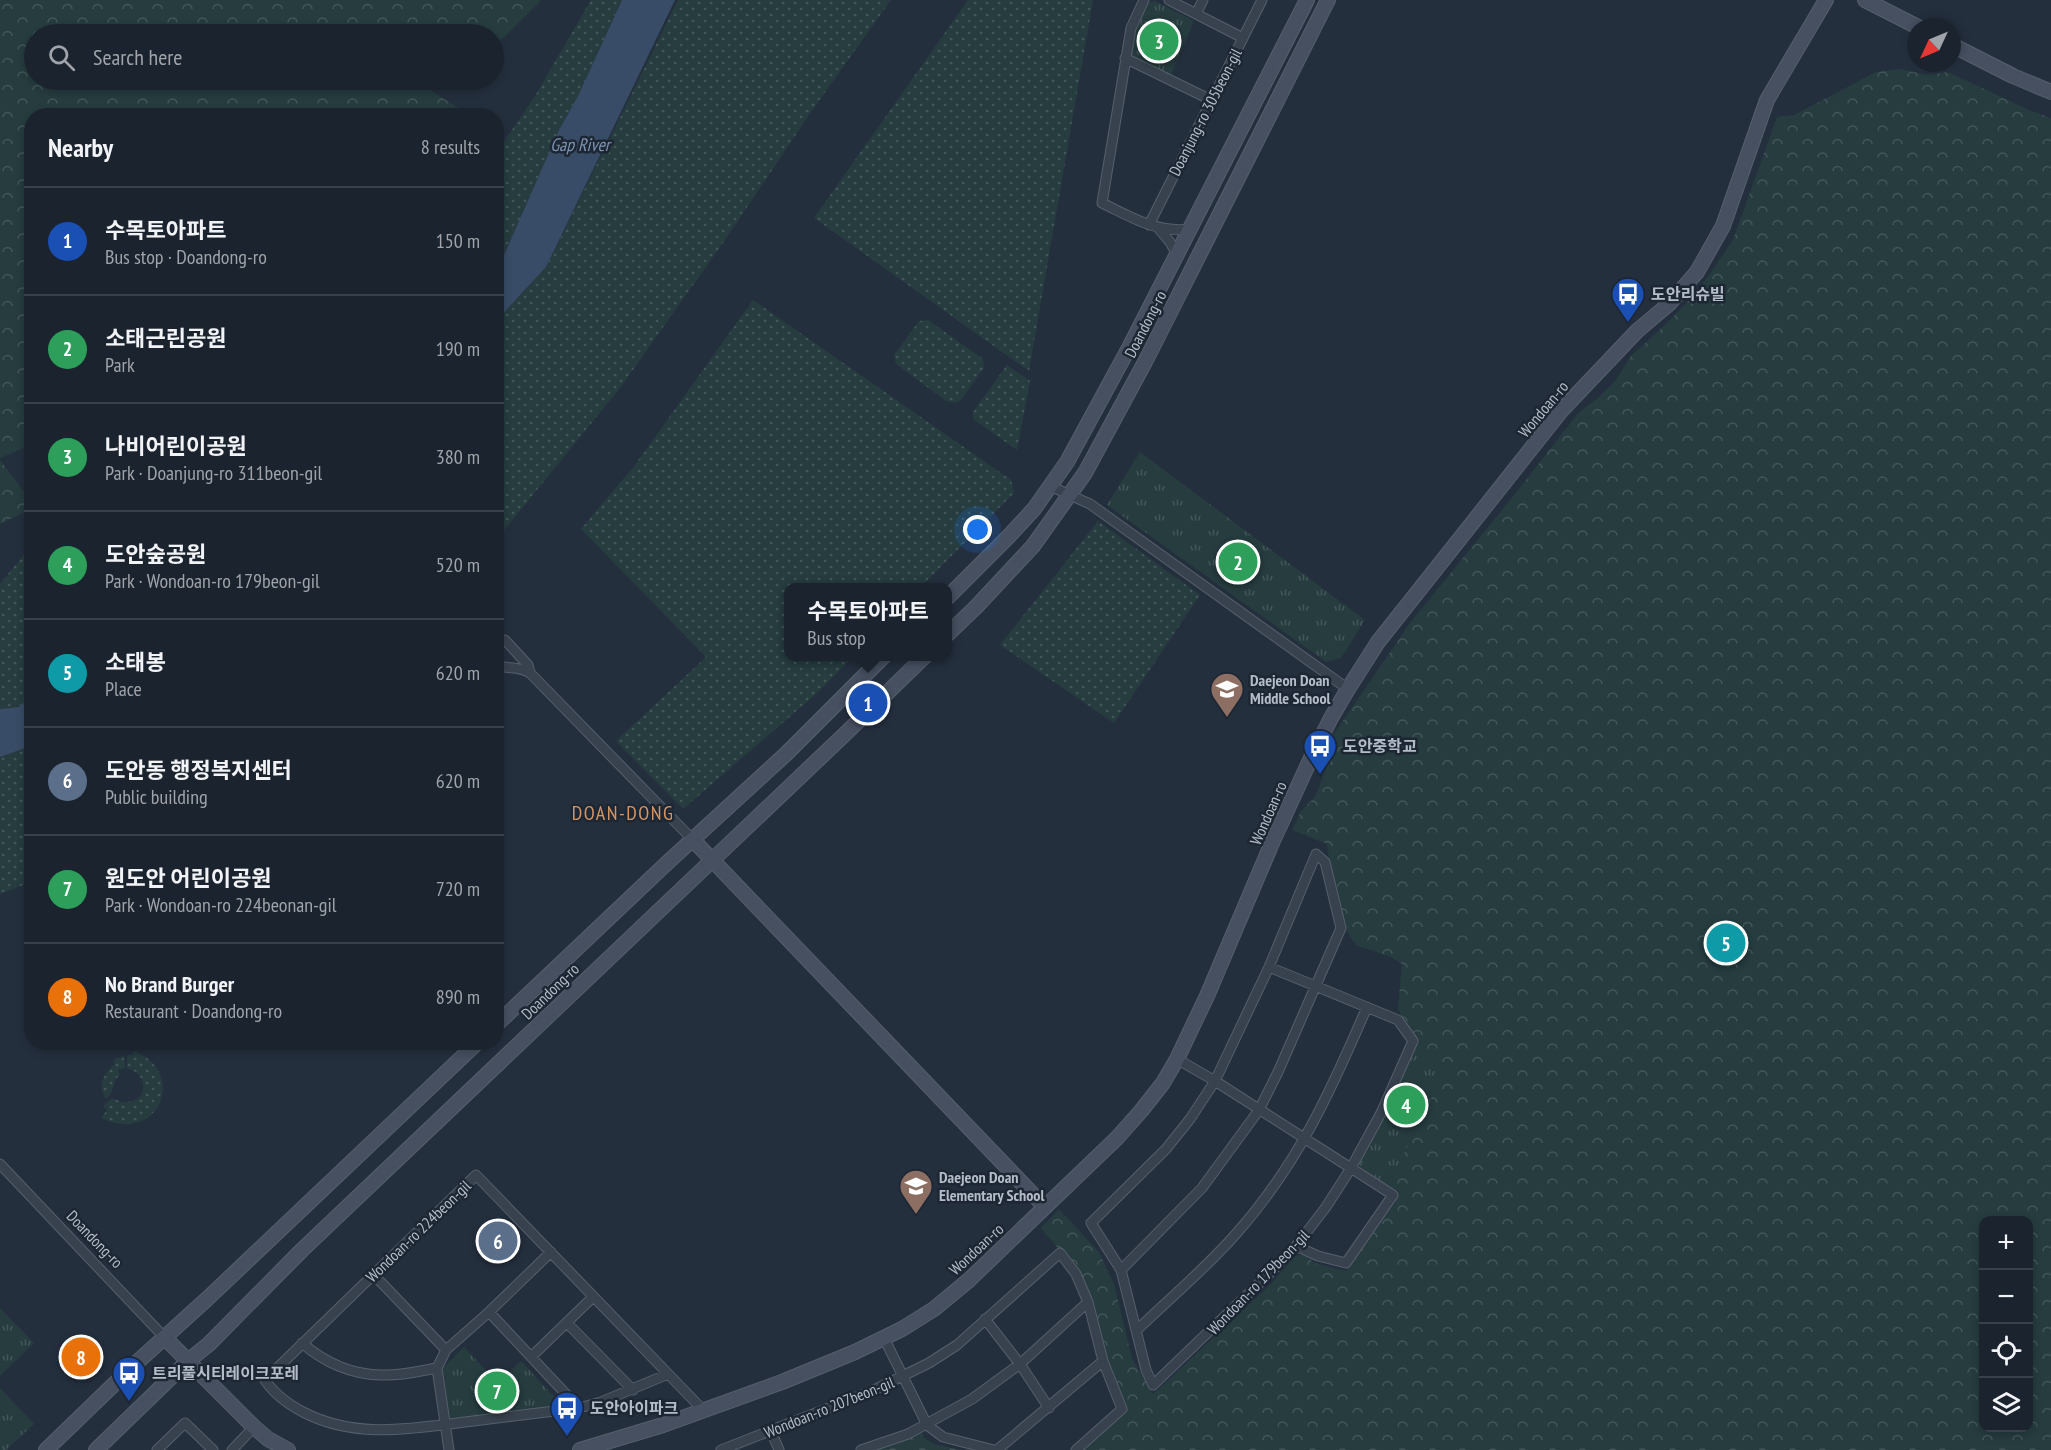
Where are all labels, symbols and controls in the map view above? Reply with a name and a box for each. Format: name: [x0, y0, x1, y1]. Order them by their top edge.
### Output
pin: 3: [1140, 18, 1178, 63]
north arrow: [1907, 18, 1961, 72]
search box: [24, 24, 504, 90]
icon: search: [45, 41, 78, 74]
text: Search here: [93, 43, 182, 71]
street label: Doanjung-ro 305beon-gil: [1164, 45, 1246, 179]
text: Nearby: [48, 131, 113, 164]
water label: Gap River: [550, 133, 613, 156]
text: 8 results: [421, 134, 480, 160]
text: 수목토아파트: [105, 216, 226, 244]
text: 1: [63, 228, 72, 254]
text: 150 m: [436, 228, 480, 254]
text: Bus stop · Doandong-ro: [105, 244, 267, 270]
bus stop icon: 도안리슈빌: [1610, 276, 1646, 323]
place label: 도안리슈빌: [1651, 284, 1725, 304]
street label: Doandong-ro: [1120, 287, 1170, 361]
text: 소태근린공원: [105, 324, 226, 352]
text: 2: [63, 336, 72, 362]
text: 190 m: [436, 336, 480, 362]
text: Park: [105, 352, 135, 378]
street label: Wondoan-ro: [1514, 377, 1572, 441]
text: 나비어린이공원: [105, 432, 247, 460]
text: 3: [63, 444, 72, 470]
text: 380 m: [436, 444, 480, 470]
text: Park · Doanjung-ro 311beon-gil: [105, 460, 322, 486]
your location: [963, 515, 992, 544]
text: 도안숲공원: [105, 540, 206, 568]
pin: 2: [1218, 540, 1258, 584]
text: 4: [63, 552, 72, 578]
text: 520 m: [436, 552, 480, 578]
text: Park · Wondoan-ro 179beon-gil: [105, 568, 320, 594]
popup: [784, 583, 952, 661]
text: 수목토아파트: [807, 597, 929, 625]
text: Bus stop: [807, 625, 866, 651]
text: 소태봉: [105, 648, 166, 676]
text: 5: [63, 660, 72, 686]
text: 620 m: [436, 660, 480, 686]
place label: Daejeon Doan Middle School: [1250, 670, 1331, 708]
school or university icon: Daejeon Doan Middle School: [1209, 671, 1245, 718]
text: Place: [105, 676, 142, 702]
pin: 1: [848, 680, 888, 726]
bus stop icon: 도안중학교: [1302, 728, 1338, 775]
place label: 도안중학교: [1343, 736, 1417, 756]
text: 도안동 행정복지센터: [105, 756, 292, 784]
text: 6: [63, 768, 72, 794]
text: 620 m: [436, 768, 480, 794]
street label: Wondoan-ro: [1245, 778, 1291, 848]
text: Public building: [105, 784, 208, 810]
district label: DOAN-DONG: [572, 800, 674, 826]
text: 원도안 어린이공원: [105, 864, 271, 892]
text: 7: [63, 876, 72, 902]
text: 720 m: [436, 876, 480, 902]
text: Park · Wondoan-ro 224beonan-gil: [105, 892, 337, 918]
pin: 5: [1706, 920, 1746, 966]
street label: Doandong-ro: [517, 959, 583, 1023]
text: No Brand Burger: [105, 970, 234, 998]
text: 8: [63, 984, 72, 1010]
text: 890 m: [436, 984, 480, 1010]
text: Restaurant · Doandong-ro: [105, 998, 282, 1024]
pin: 4: [1386, 1082, 1426, 1128]
place label: Daejeon Doan Elementary School: [939, 1167, 1044, 1205]
school or university icon: Daejeon Doan Elementary School: [898, 1168, 934, 1215]
street label: Wondoan-ro 224beon-gil: [361, 1176, 475, 1286]
street label: Doandong-ro: [63, 1206, 127, 1272]
map controls: [1979, 1216, 2033, 1432]
button: +: [1979, 1216, 2033, 1270]
pin: 6: [478, 1218, 518, 1264]
street label: Wondoan-ro: [945, 1219, 1007, 1279]
street label: Wondoan-ro 179beon-gil: [1203, 1225, 1313, 1339]
button: −: [1979, 1270, 2033, 1324]
button: locate: [1979, 1324, 2033, 1378]
pin: 8: [62, 1334, 100, 1380]
bus stop icon: 트리풀시티레이크포레: [111, 1355, 147, 1402]
place label: 트리풀시티레이크포레: [152, 1363, 299, 1383]
pin: 7: [478, 1368, 516, 1414]
street label: Wondoan-ro 207beon-gil: [761, 1372, 897, 1442]
button: layers: [1979, 1378, 2033, 1432]
bus stop icon: 도안아이파크: [549, 1390, 585, 1437]
place label: 도안아이파크: [590, 1398, 679, 1418]

